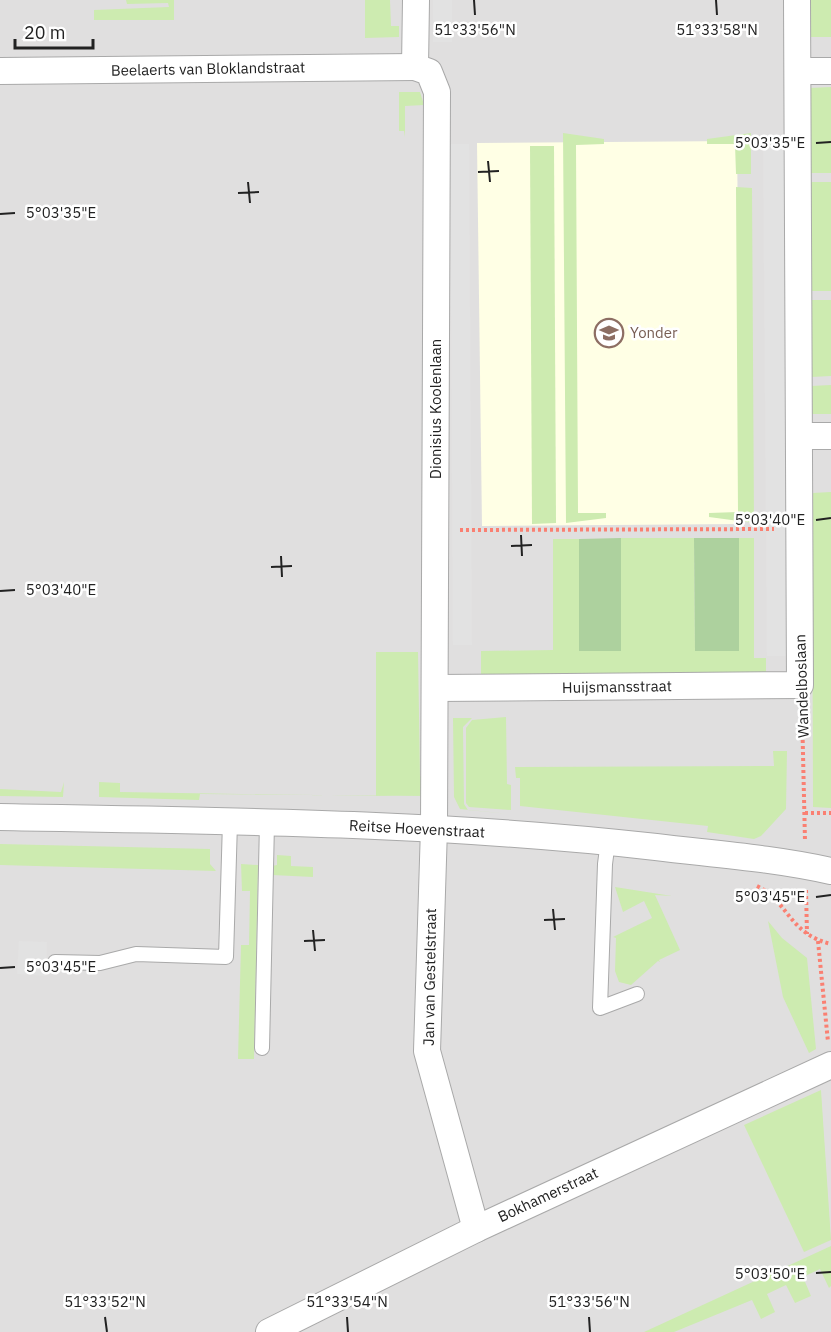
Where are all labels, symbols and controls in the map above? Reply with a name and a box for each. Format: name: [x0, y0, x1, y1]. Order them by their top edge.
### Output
scale bar: [15, 12, 93, 50]
text: 51°33'56"N: [434, 20, 516, 39]
text: 51°33'58"N: [676, 20, 758, 39]
text: 20 m: [24, 21, 66, 44]
street label: Beelaerts van Bloklandstraat: [111, 57, 305, 80]
text: 5°03'35"E: [735, 133, 805, 152]
text: 5°03'35"E: [26, 203, 96, 222]
school or university icon: Yonder: [593, 317, 625, 349]
place label: Yonder: [630, 323, 678, 342]
street label: Dionisius Koolenlaan: [426, 339, 445, 479]
text: 5°03'40"E: [735, 510, 805, 529]
text: 5°03'40"E: [26, 580, 96, 599]
street label: Wandelboslaan: [790, 634, 813, 738]
street label: Huijsmansstraat: [562, 676, 672, 697]
street label: Reitse Hoevenstraat: [349, 815, 485, 842]
text: 5°03'45"E: [735, 887, 805, 906]
street label: Jan van Gestelstraat: [419, 908, 440, 1046]
text: 5°03'45"E: [26, 957, 96, 976]
street label: Bokhamerstraat: [495, 1163, 601, 1226]
text: 5°03'50"E: [735, 1264, 805, 1283]
text: 51°33'52"N: [64, 1292, 146, 1311]
text: 51°33'54"N: [306, 1292, 388, 1311]
text: 51°33'56"N: [548, 1292, 630, 1311]

